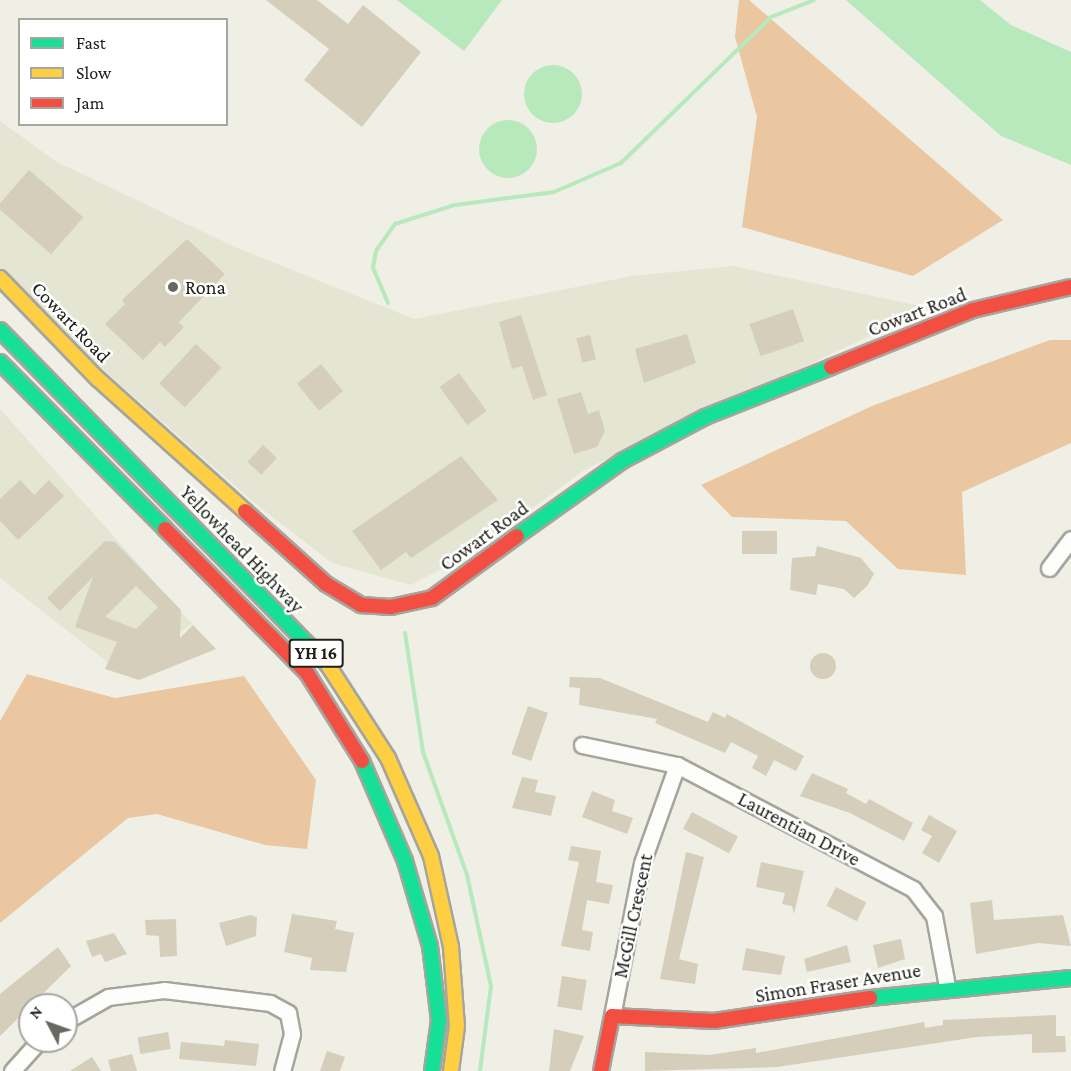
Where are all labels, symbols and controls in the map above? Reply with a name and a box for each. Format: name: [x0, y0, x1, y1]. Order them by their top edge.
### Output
legend: [18, 18, 228, 126]
text: Fast: [76, 33, 106, 53]
text: Slow: [76, 63, 111, 83]
text: Jam: [76, 93, 104, 113]
place label: Rona: [185, 275, 226, 299]
street label: Cowart Road: [26, 276, 116, 368]
marker: Rona: [166, 280, 180, 294]
street label: Cowart Road: [864, 282, 970, 342]
street label: Yellowhead Highway: [175, 480, 309, 618]
street label: Cowart Road: [435, 496, 533, 576]
road number: YH 16: [288, 638, 344, 668]
street label: Laurentian Drive: [734, 787, 864, 871]
street label: McGill Crescent: [608, 852, 658, 980]
street label: Simon Fraser Avenue: [754, 958, 922, 1008]
north arrow: [18, 993, 78, 1053]
text: N: [26, 1002, 46, 1022]

